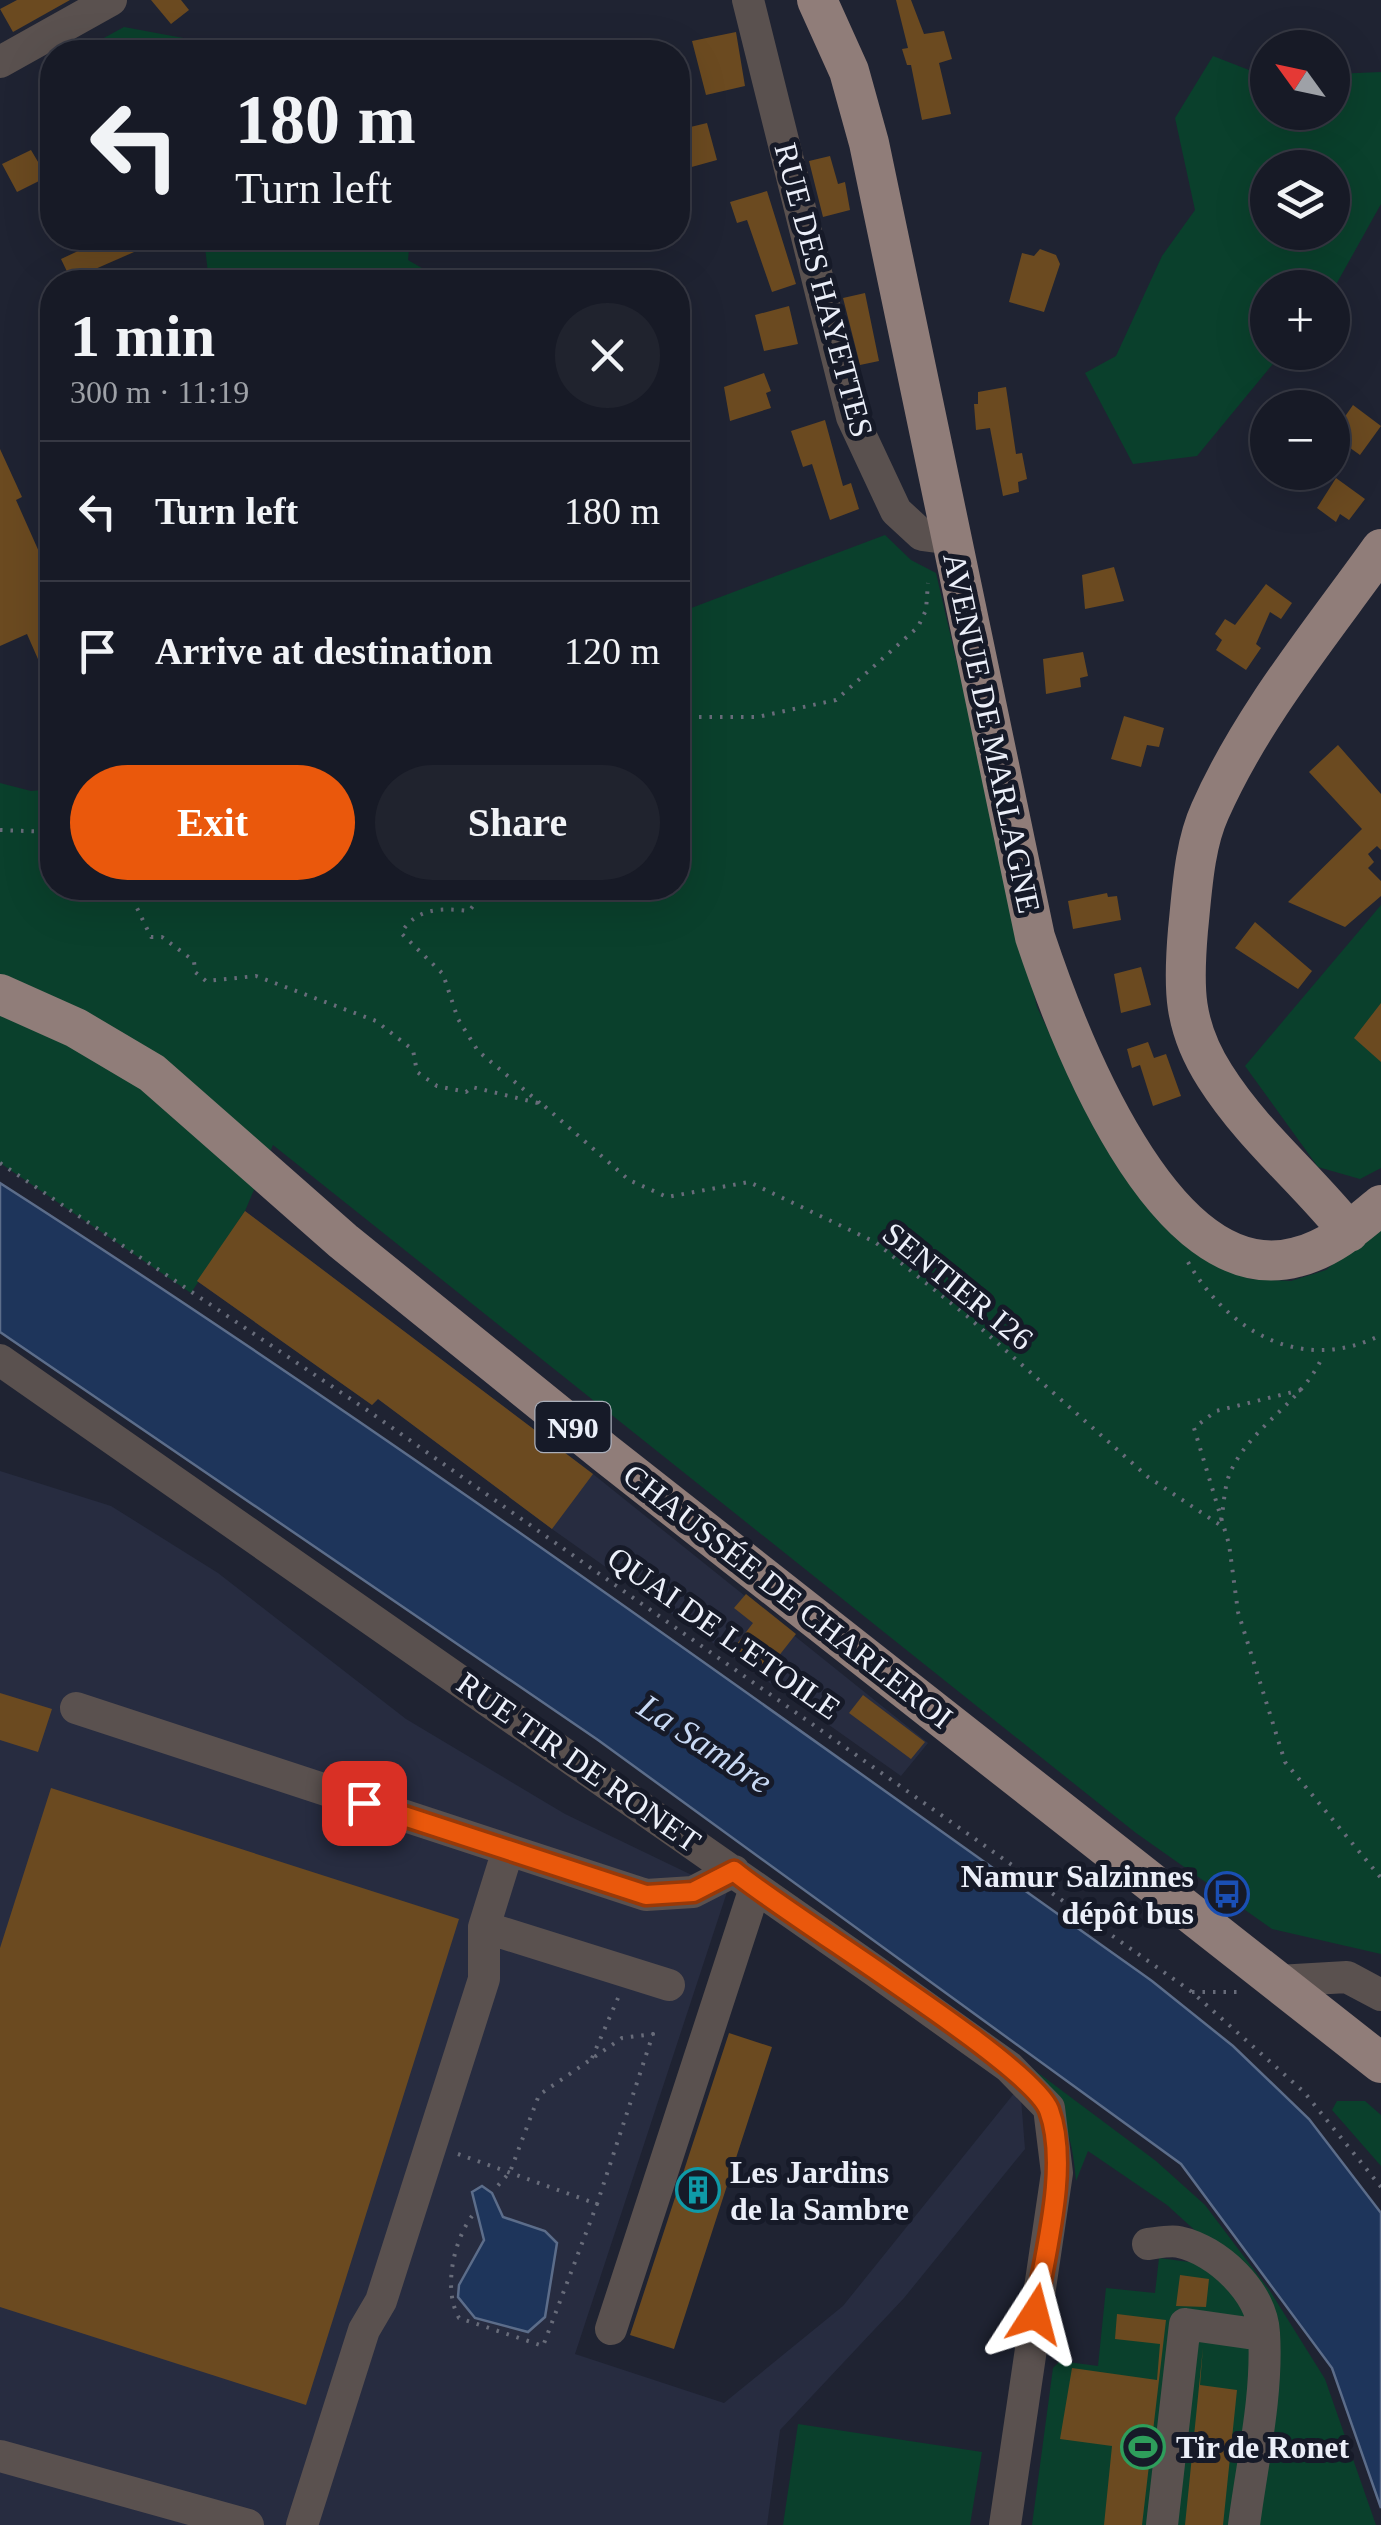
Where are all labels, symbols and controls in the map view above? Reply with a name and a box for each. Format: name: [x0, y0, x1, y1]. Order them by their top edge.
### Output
north arrow: [1250, 30, 1350, 130]
map controls: [1250, 30, 1350, 490]
icon: left: [70, 80, 200, 210]
text: 180 m: [235, 81, 416, 158]
street label: RUE DES HAYETTES: [767, 139, 881, 441]
button: layers: [1250, 150, 1350, 250]
text: Turn left: [235, 163, 392, 213]
button: +: [1250, 270, 1350, 370]
text: 1 min: [70, 303, 215, 369]
button: close: [555, 303, 660, 408]
text: 300 m · 11:19: [70, 374, 249, 410]
button: −: [1250, 390, 1350, 490]
icon: left: [70, 484, 125, 539]
text: Turn left: [155, 490, 298, 532]
text: 180 m: [564, 490, 660, 532]
street label: AVENUE DE MARLAGNE: [936, 550, 1048, 916]
icon: arrive: [70, 624, 125, 679]
text: Arrive at destination: [155, 630, 493, 672]
text: 120 m: [564, 630, 660, 672]
button: Exit: [70, 765, 355, 880]
button: Share: [375, 765, 660, 880]
street label: SENTIER I26: [876, 1215, 1040, 1357]
road number: N90: [536, 1402, 610, 1452]
street label: CHAUSSÉE DE CHARLEROI: [617, 1456, 959, 1736]
street label: QUAI DE L'ETOILE: [601, 1539, 847, 1727]
street label: RUE TIR DE RONET: [451, 1665, 708, 1860]
water label: La Sambre: [630, 1686, 779, 1802]
pin: [322, 1761, 407, 1846]
icon: arrive: [337, 1776, 392, 1831]
place label: Namur Salzinnes dépôt bus: [961, 1858, 1194, 1931]
bus stop icon: Namur Salzinnes dépôt bus: [1204, 1871, 1250, 1917]
place label: Les Jardins de la Sambre: [730, 2154, 909, 2227]
building icon: Les Jardins de la Sambre: [675, 2167, 721, 2213]
position arrow: [983, 2262, 1087, 2366]
sports icon: Tir de Ronet: [1120, 2424, 1166, 2470]
place label: Tir de Ronet: [1176, 2429, 1349, 2465]

